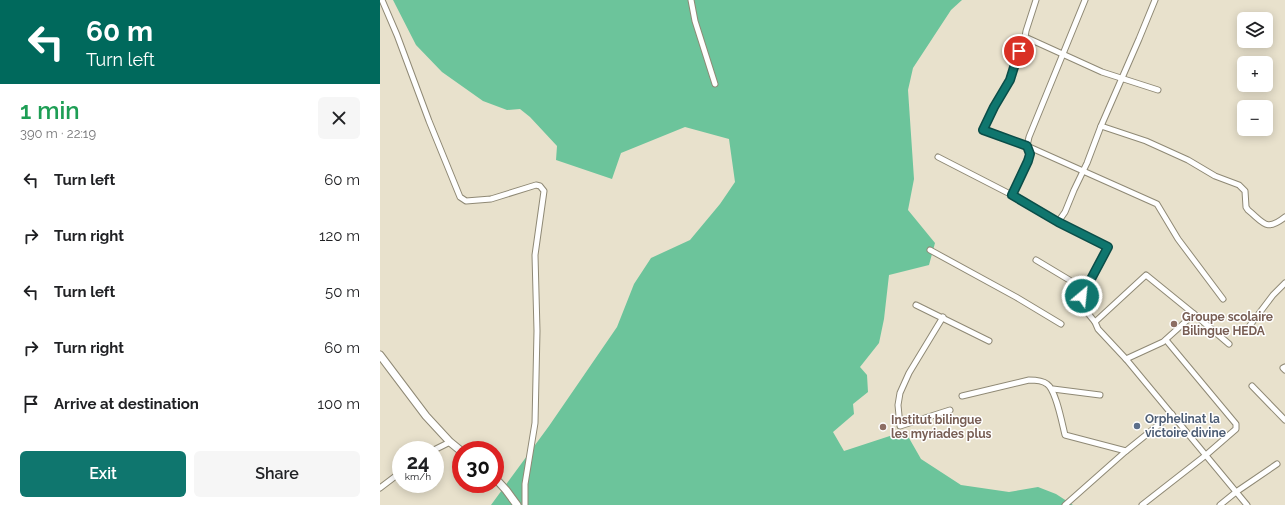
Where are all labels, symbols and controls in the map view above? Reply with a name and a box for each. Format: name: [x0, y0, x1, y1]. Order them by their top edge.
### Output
map controls: [1237, 12, 1273, 136]
button: layers: [1237, 12, 1273, 48]
text: 60 m: [86, 15, 153, 48]
icon: left: [20, 16, 72, 68]
pin: [1002, 34, 1036, 68]
icon: arrive: [1008, 40, 1030, 62]
text: Turn left: [86, 49, 155, 70]
button: +: [1237, 56, 1273, 92]
text: 1 min: [20, 96, 80, 125]
button: close: [318, 97, 360, 139]
button: −: [1237, 100, 1273, 136]
text: 390 m · 22:19: [20, 126, 96, 141]
icon: left: [20, 169, 42, 191]
text: Turn left: [54, 171, 115, 189]
text: 60 m: [324, 171, 360, 189]
icon: right: [20, 225, 42, 247]
text: Turn right: [54, 227, 124, 245]
text: 120 m: [319, 227, 360, 245]
position arrow: [1061, 275, 1103, 317]
icon: left: [20, 281, 42, 303]
text: Turn left: [54, 283, 115, 301]
text: 50 m: [325, 283, 360, 301]
place label: Groupe scolaire Bilingue HEDA: [1182, 310, 1273, 338]
marker: Groupe scolaire Bilingue HEDA: [1169, 319, 1179, 329]
icon: right: [20, 337, 42, 359]
text: Turn right: [54, 339, 124, 357]
text: 60 m: [324, 339, 360, 357]
icon: arrive: [20, 393, 42, 415]
text: Arrive at destination: [54, 395, 199, 413]
text: 100 m: [318, 395, 360, 413]
place label: Orphelinat la victoire divine: [1145, 412, 1226, 440]
place label: Institut bilingue les myriades plus: [891, 413, 992, 441]
marker: Orphelinat la victoire divine: [1132, 421, 1142, 431]
marker: Institut bilingue les myriades plus: [878, 422, 888, 432]
speed limit sign: 30: [452, 441, 504, 493]
text: 24: [407, 450, 429, 474]
button: Exit: [20, 451, 186, 497]
button: Share: [194, 451, 360, 497]
text: km/h: [405, 471, 431, 482]

